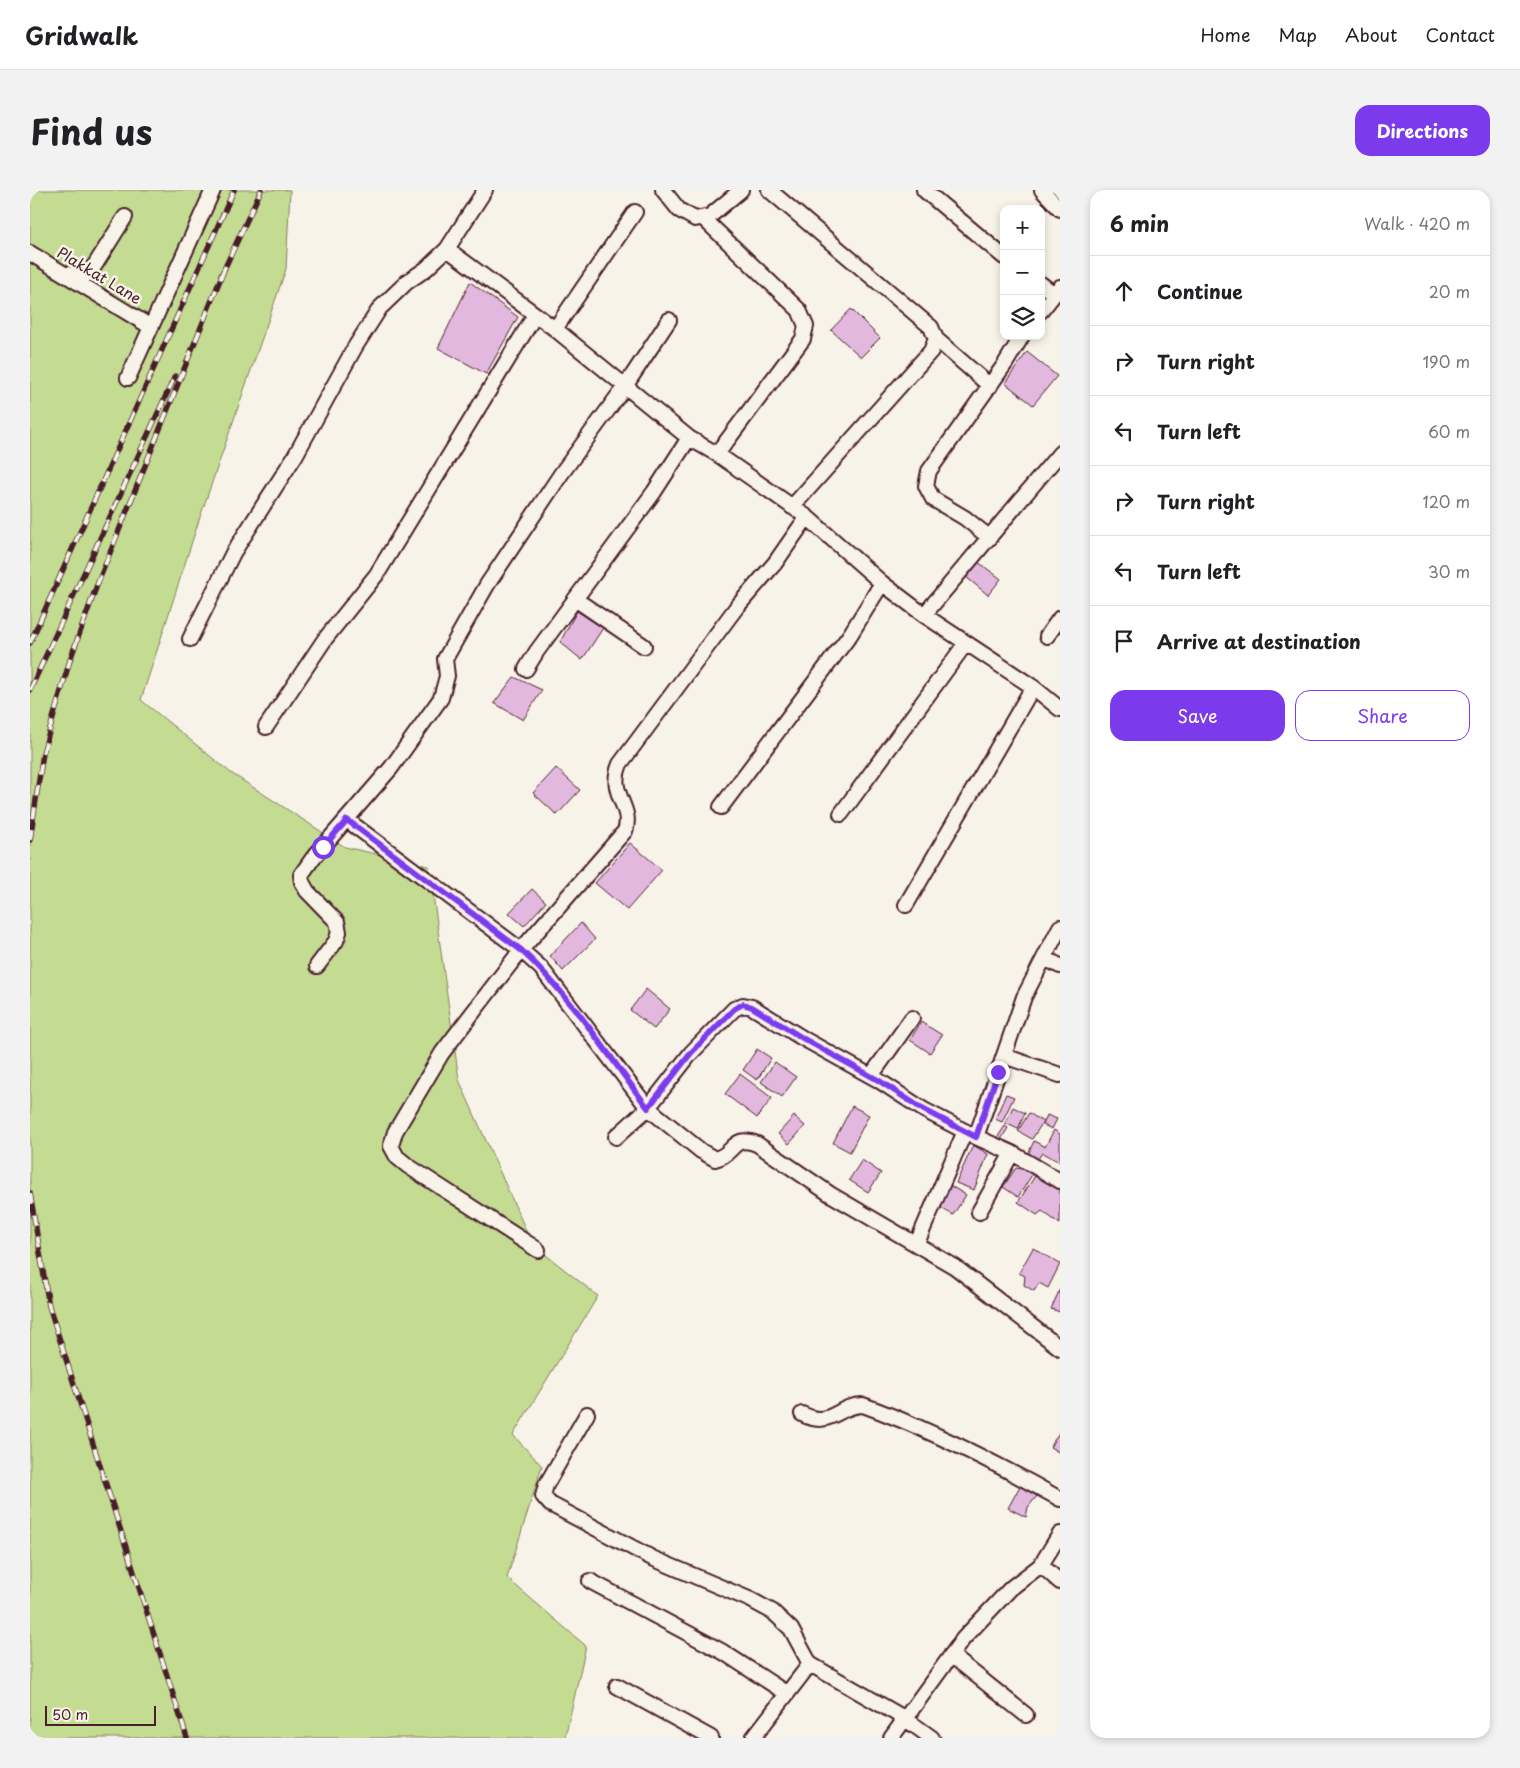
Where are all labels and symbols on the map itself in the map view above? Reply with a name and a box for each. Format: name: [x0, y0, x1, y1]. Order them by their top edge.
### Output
street label: Plakkat Lane: [53, 240, 146, 309]
route start: [312, 836, 335, 859]
route end: [987, 1061, 1010, 1084]
scale bar: [45, 1703, 156, 1726]

